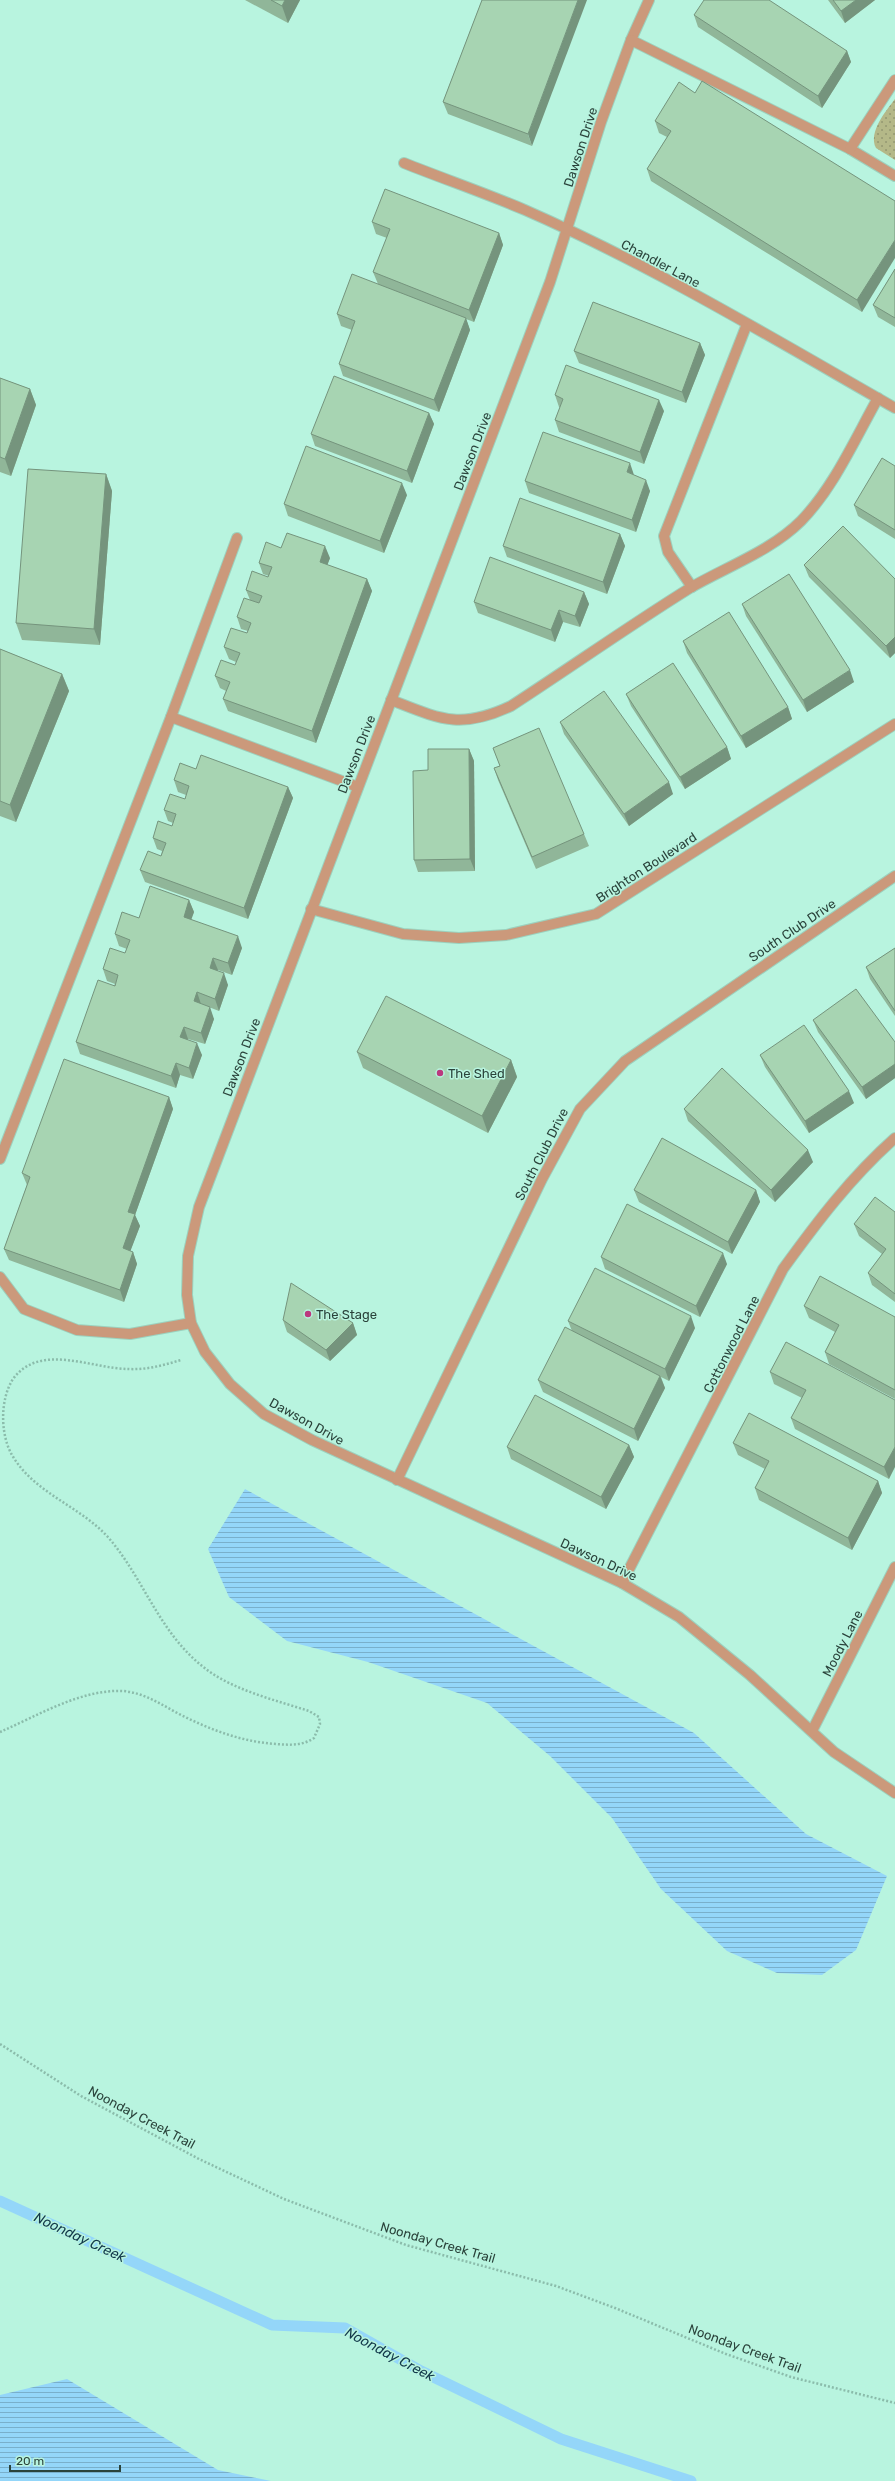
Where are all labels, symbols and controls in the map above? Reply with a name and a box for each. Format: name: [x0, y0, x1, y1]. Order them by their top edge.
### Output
street label: Dawson Drive: [561, 105, 600, 189]
street label: Chandler Lane: [619, 236, 703, 291]
street label: Dawson Drive: [451, 410, 494, 493]
street label: Dawson Drive: [335, 713, 378, 796]
street label: Brighton Boulevard: [593, 829, 700, 906]
street label: South Club Drive: [746, 896, 839, 965]
street label: Dawson Drive: [220, 1016, 263, 1099]
place label: The Shed: [448, 1066, 505, 1081]
marker: The Shed: [435, 1068, 445, 1078]
street label: South Club Drive: [512, 1106, 571, 1203]
street label: Cottonwood Lane: [700, 1293, 762, 1395]
place label: The Stage: [316, 1307, 377, 1323]
marker: The Stage: [303, 1309, 313, 1319]
street label: Dawson Drive: [267, 1395, 347, 1448]
street label: Dawson Drive: [558, 1535, 639, 1584]
street label: Moody Lane: [819, 1607, 866, 1679]
street label: Noonday Creek Trail: [86, 2083, 198, 2152]
water label: Noonday Creek: [31, 2209, 129, 2266]
street label: Noonday Creek Trail: [379, 2219, 497, 2266]
street label: Noonday Creek Trail: [686, 2321, 803, 2376]
water label: Noonday Creek: [342, 2324, 438, 2386]
scale bar: [10, 2447, 120, 2473]
text: 20 m: [16, 2454, 44, 2468]

